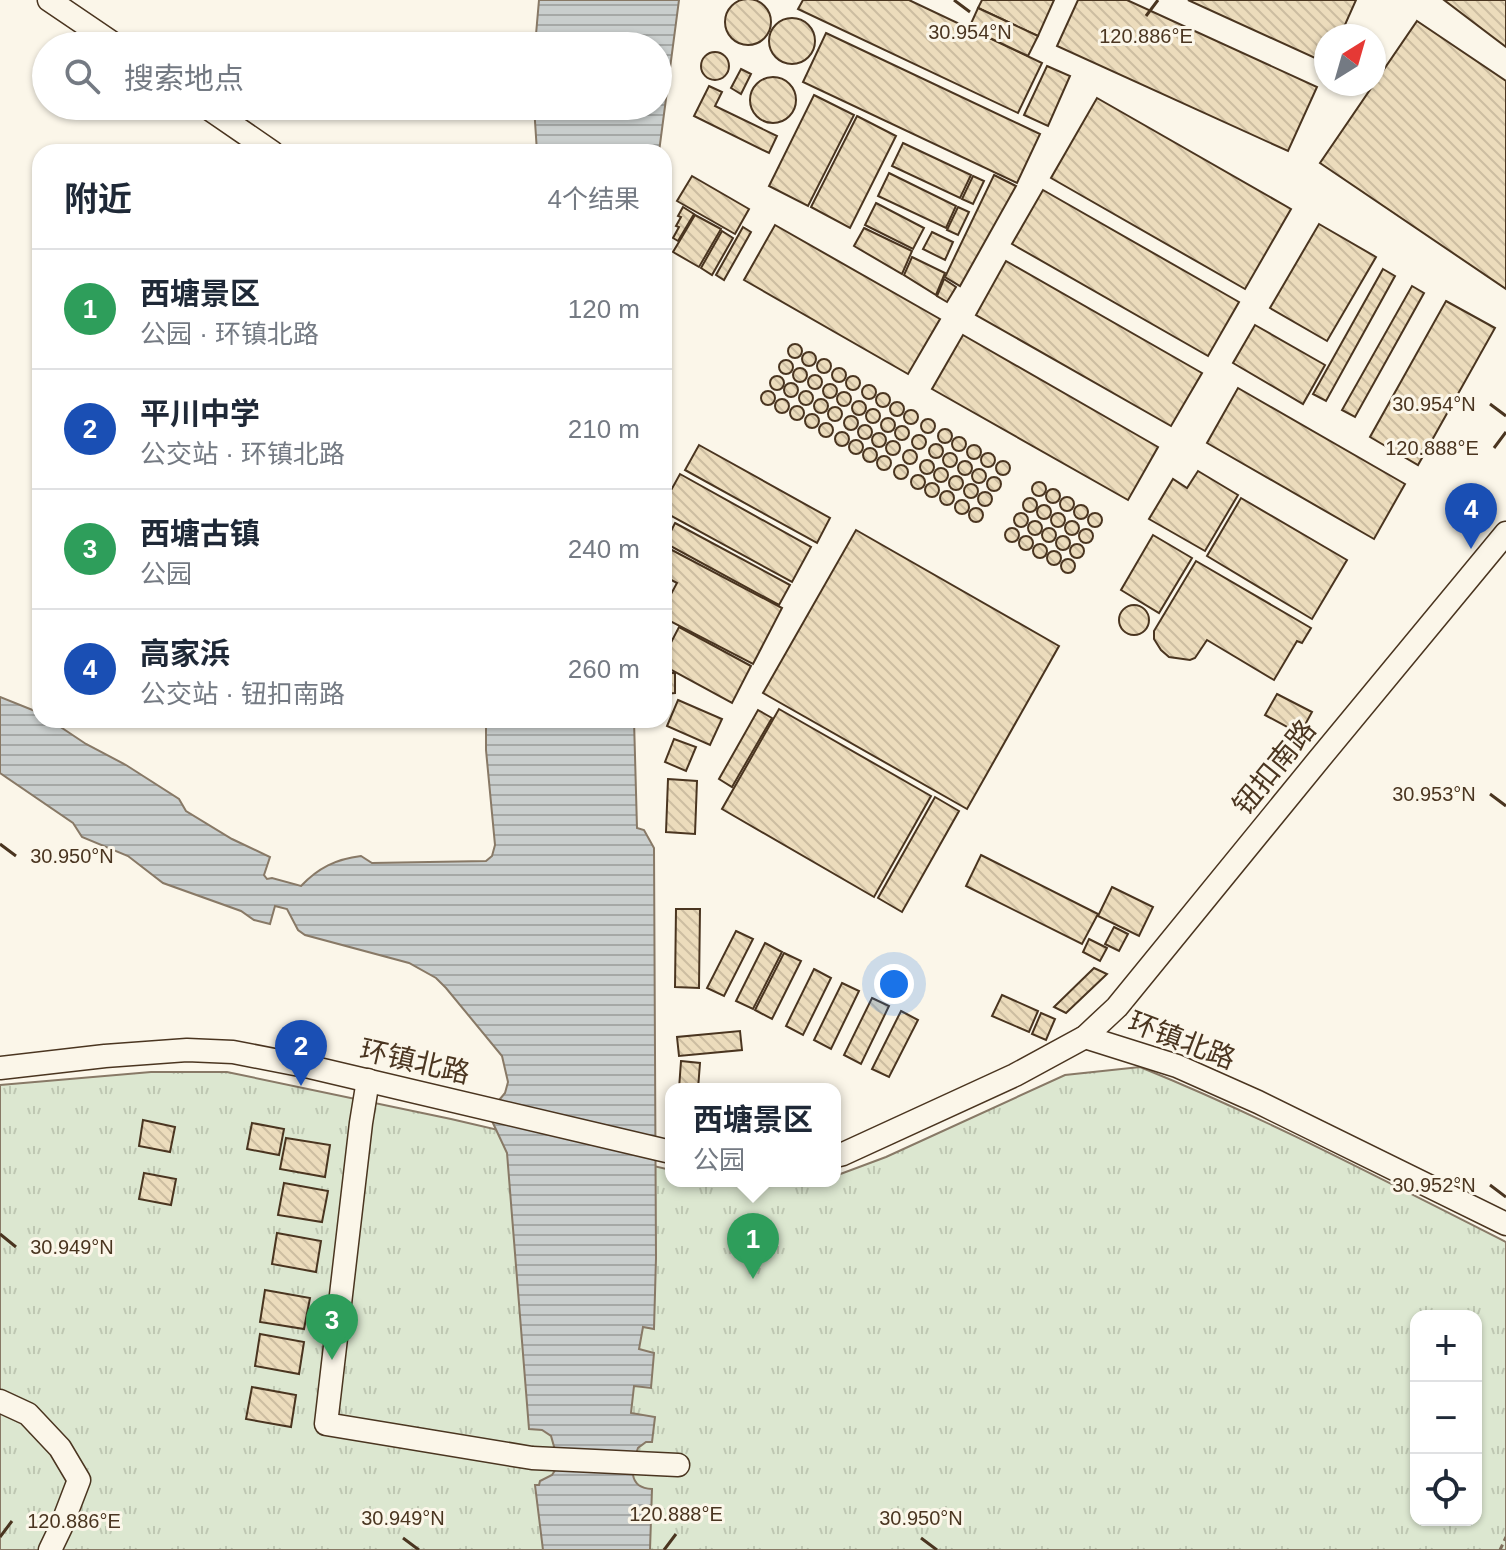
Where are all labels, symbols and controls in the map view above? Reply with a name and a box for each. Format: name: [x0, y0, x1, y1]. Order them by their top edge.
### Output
text: 30.954°N: [928, 21, 1012, 43]
north arrow: [1314, 24, 1386, 96]
text: 120.886°E: [1099, 25, 1193, 47]
search box: [32, 32, 672, 120]
icon: search: [60, 54, 104, 98]
text: 搜索地点: [124, 62, 244, 95]
text: 附近: [64, 180, 132, 218]
text: 4个结果: [548, 184, 640, 214]
text: 西塘景区: [140, 277, 260, 310]
text: 1: [83, 294, 97, 324]
text: 120 m: [568, 294, 640, 324]
text: 公园 · 环镇北路: [140, 319, 319, 349]
text: 30.954°N: [1392, 393, 1476, 415]
text: 平川中学: [140, 397, 260, 430]
text: 2: [83, 414, 97, 444]
text: 210 m: [568, 414, 640, 444]
text: 120.888°E: [1385, 437, 1479, 459]
text: 公交站 · 环镇北路: [140, 439, 345, 469]
pin: 4: [1445, 483, 1497, 549]
text: 西塘古镇: [140, 517, 260, 550]
text: 3: [83, 534, 97, 564]
text: 240 m: [568, 534, 640, 564]
text: 公园: [140, 559, 192, 589]
text: 高家浜: [140, 637, 230, 670]
text: 4: [83, 654, 97, 684]
text: 260 m: [568, 654, 640, 684]
text: 公交站 · 钮扣南路: [140, 679, 345, 709]
street label: 钮扣南路: [1227, 714, 1322, 821]
text: 30.953°N: [1392, 783, 1476, 805]
text: 30.950°N: [30, 845, 114, 867]
your location: [874, 964, 914, 1004]
street label: 环镇北路: [1124, 1006, 1240, 1075]
pin: 2: [275, 1020, 327, 1086]
street label: 环镇北路: [357, 1034, 473, 1089]
popup: [665, 1083, 841, 1187]
text: 西塘景区: [693, 1103, 813, 1136]
text: 公园: [693, 1145, 745, 1175]
text: 30.952°N: [1392, 1174, 1476, 1196]
pin: 1: [727, 1213, 779, 1279]
text: 30.949°N: [30, 1236, 114, 1258]
pin: 3: [306, 1294, 358, 1360]
map controls: [1410, 1310, 1482, 1526]
button: +: [1410, 1310, 1482, 1382]
button: −: [1410, 1382, 1482, 1454]
button: locate: [1410, 1454, 1482, 1526]
text: 120.888°E: [629, 1503, 723, 1525]
text: 30.949°N: [361, 1507, 445, 1529]
text: 30.950°N: [879, 1507, 963, 1529]
text: 120.886°E: [27, 1510, 121, 1532]

